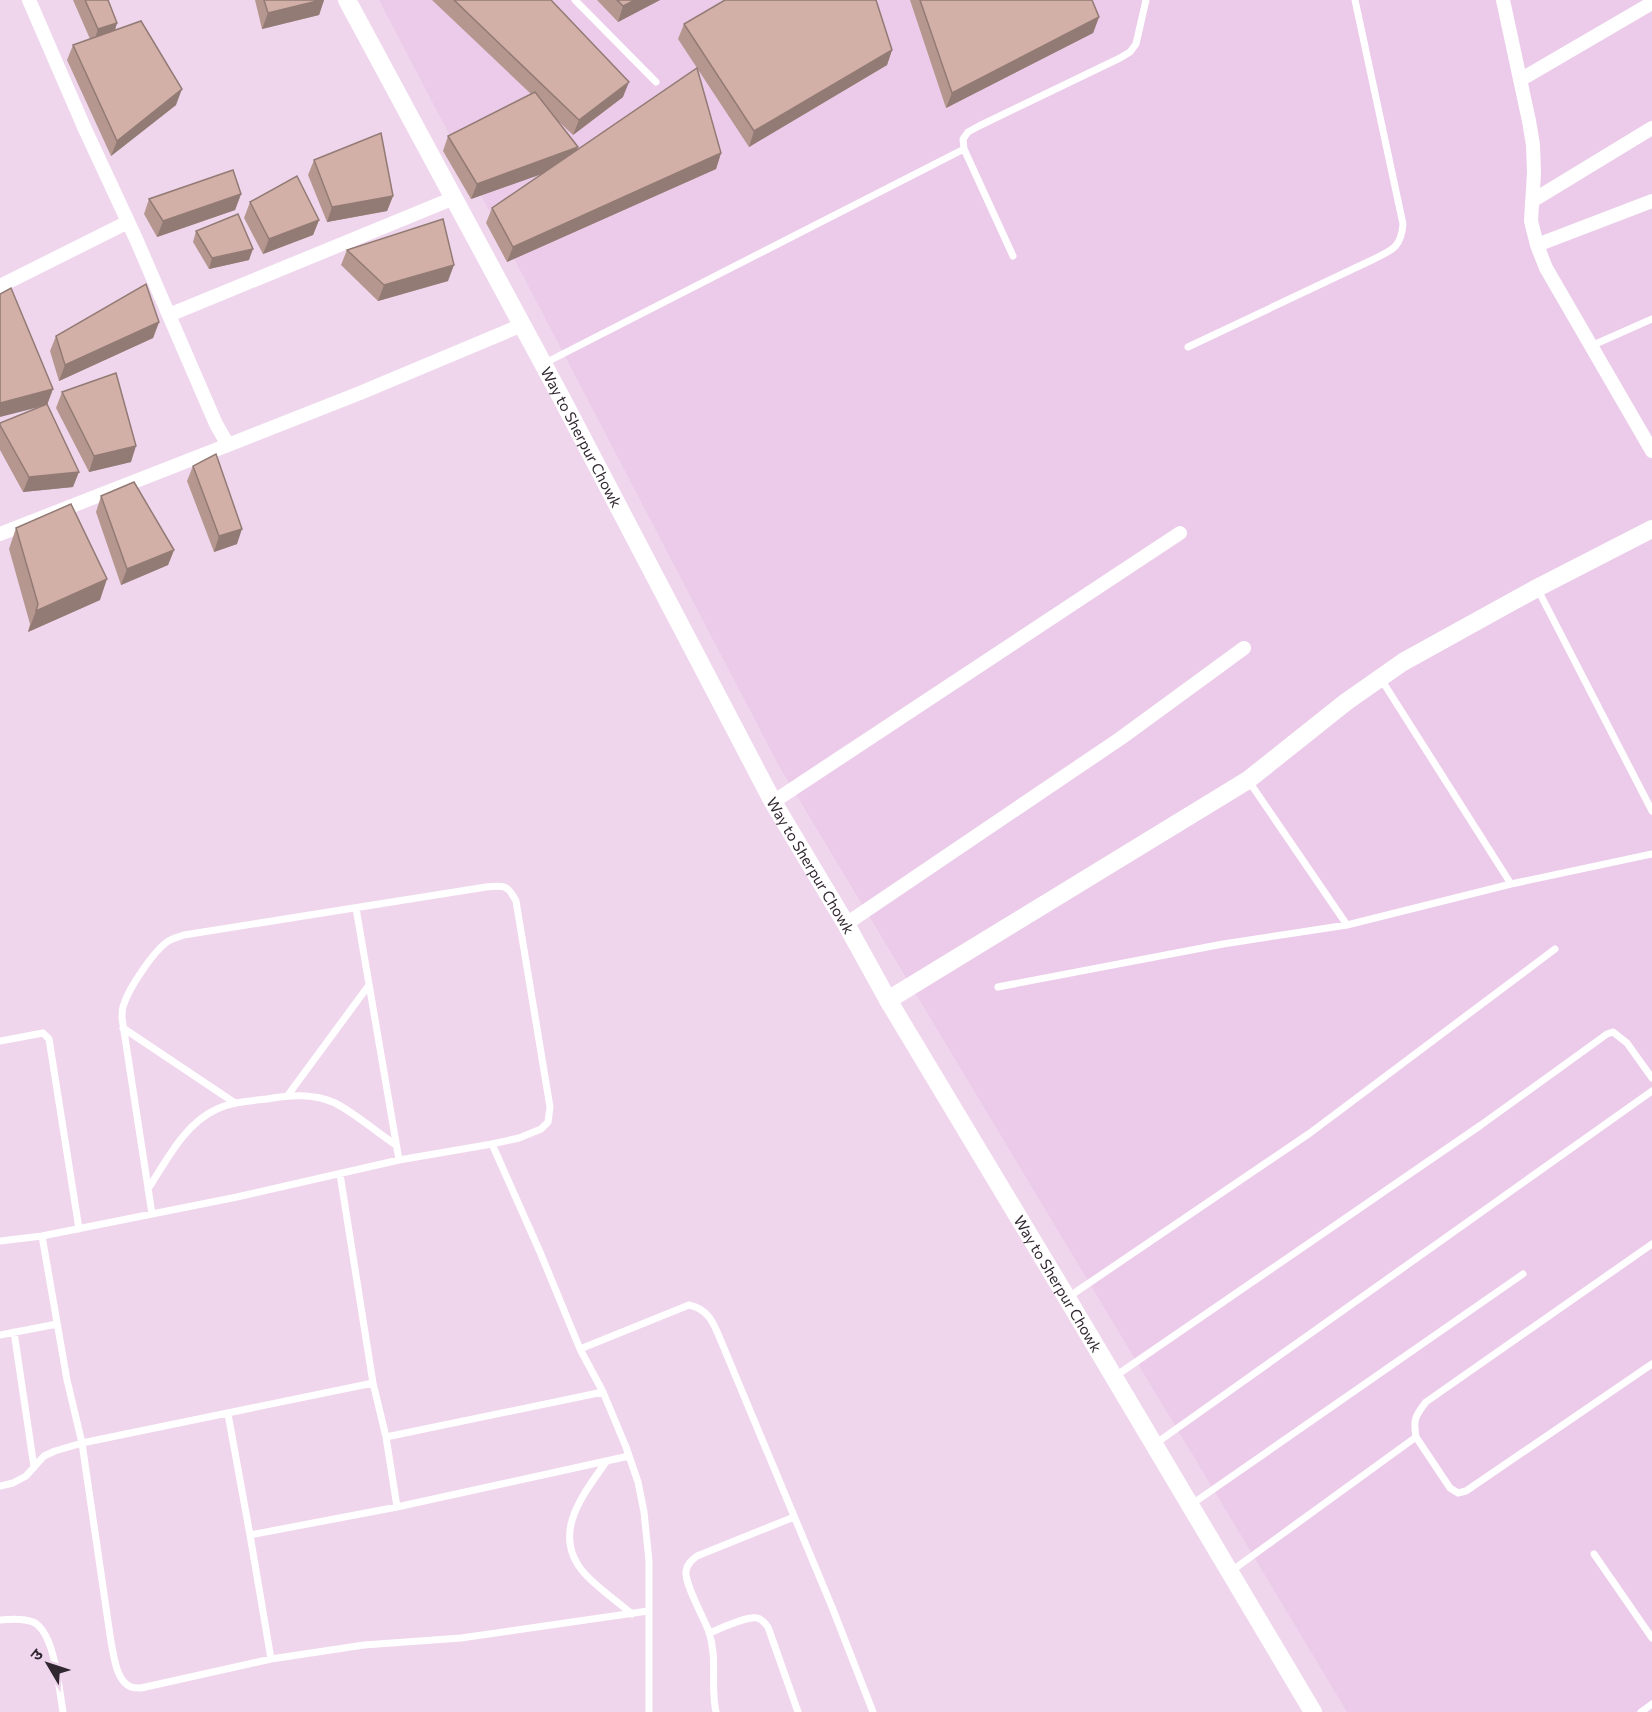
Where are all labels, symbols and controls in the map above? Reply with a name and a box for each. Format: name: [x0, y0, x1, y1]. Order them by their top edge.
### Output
street label: Way to Sherpur Chowk: [537, 364, 626, 510]
street label: Way to Sherpur Chowk: [763, 794, 859, 937]
street label: Way to Sherpur Chowk: [1010, 1212, 1106, 1355]
north arrow: [18, 1634, 78, 1694]
text: उ: [26, 1644, 47, 1664]

